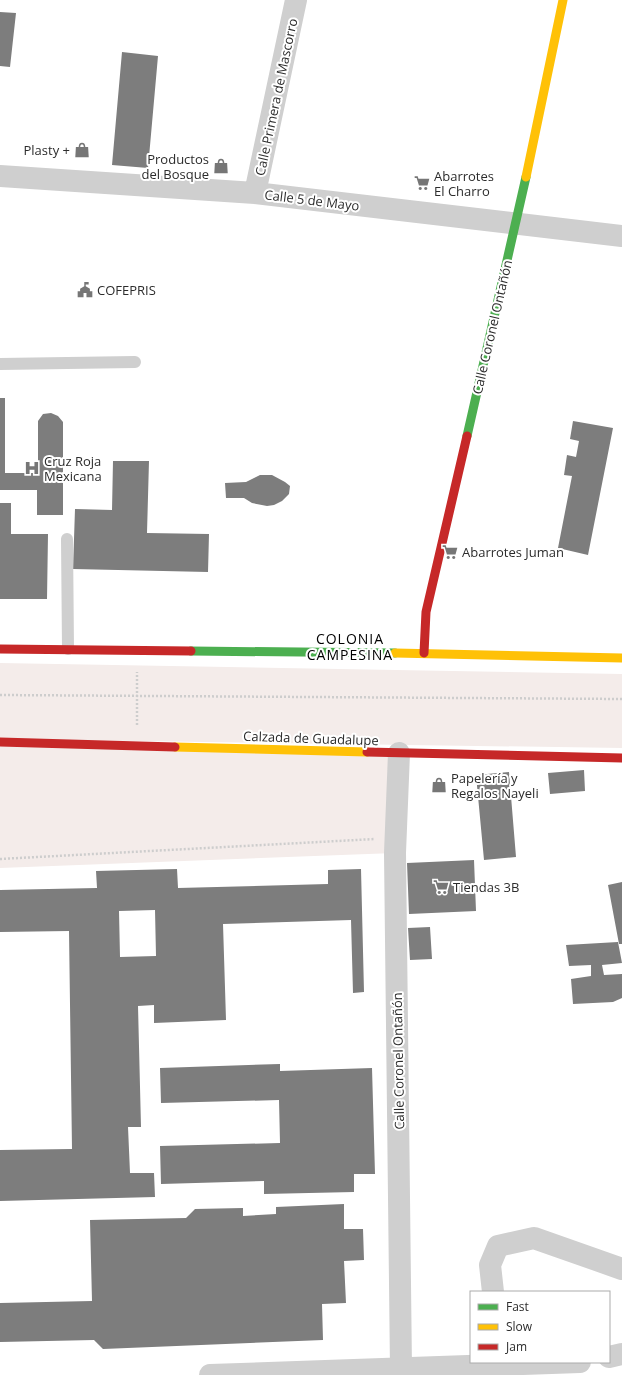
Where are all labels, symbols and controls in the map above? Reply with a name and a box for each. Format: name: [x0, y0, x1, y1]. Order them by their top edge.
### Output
street label: Calle Primera de Mascorro: [251, 16, 302, 177]
place label: Plasty +: [24, 141, 70, 159]
shop icon: Plasty +: [73, 141, 91, 159]
place label: Productos del Bosque: [141, 150, 209, 183]
shop icon: Productos del Bosque: [212, 157, 230, 175]
place label: Abarrotes El Charro: [434, 167, 494, 200]
supermarket icon: Abarrotes El Charro: [413, 174, 431, 192]
street label: Calle 5 de Mayo: [264, 185, 361, 215]
street label: Calle Coronel Ontañón: [468, 258, 516, 396]
public building icon: COFEPRIS: [76, 281, 94, 299]
place label: COFEPRIS: [97, 281, 156, 299]
place label: Cruz Roja Mexicana: [44, 452, 102, 485]
hospital icon: Cruz Roja Mexicana: [23, 459, 41, 477]
supermarket icon: Abarrotes Juman: [441, 543, 459, 561]
place label: Abarrotes Juman: [462, 543, 564, 561]
district label: COLONIA CAMPESINA: [307, 629, 393, 664]
street label: Calzada de Guadalupe: [243, 727, 379, 749]
place label: Papelería y Regalos Nayeli: [451, 769, 539, 802]
shop icon: Papelería y Regalos Nayeli: [430, 776, 448, 794]
supermarket icon: Tiendas 3B: [432, 878, 450, 896]
place label: Tiendas 3B: [453, 878, 519, 896]
street label: Calle Coronel Ontañón: [388, 992, 408, 1130]
legend: [470, 1291, 610, 1363]
text: Fast: [506, 1298, 529, 1315]
text: Slow: [506, 1318, 533, 1335]
text: Jam: [505, 1338, 527, 1355]

